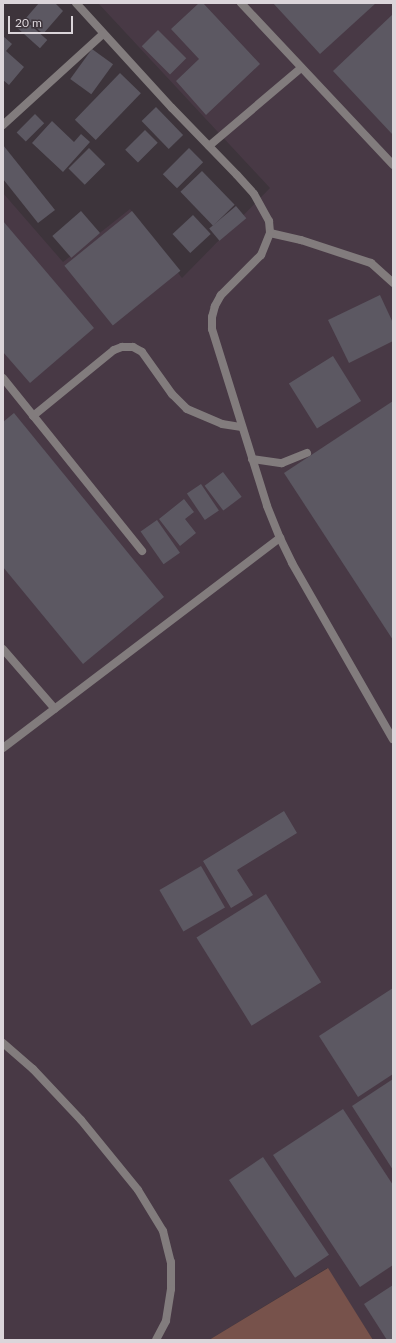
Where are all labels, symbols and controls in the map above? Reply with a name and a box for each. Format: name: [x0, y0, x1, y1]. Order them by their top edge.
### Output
scale bar: [10, 8, 75, 34]
text: 20 m: [15, 15, 42, 30]

